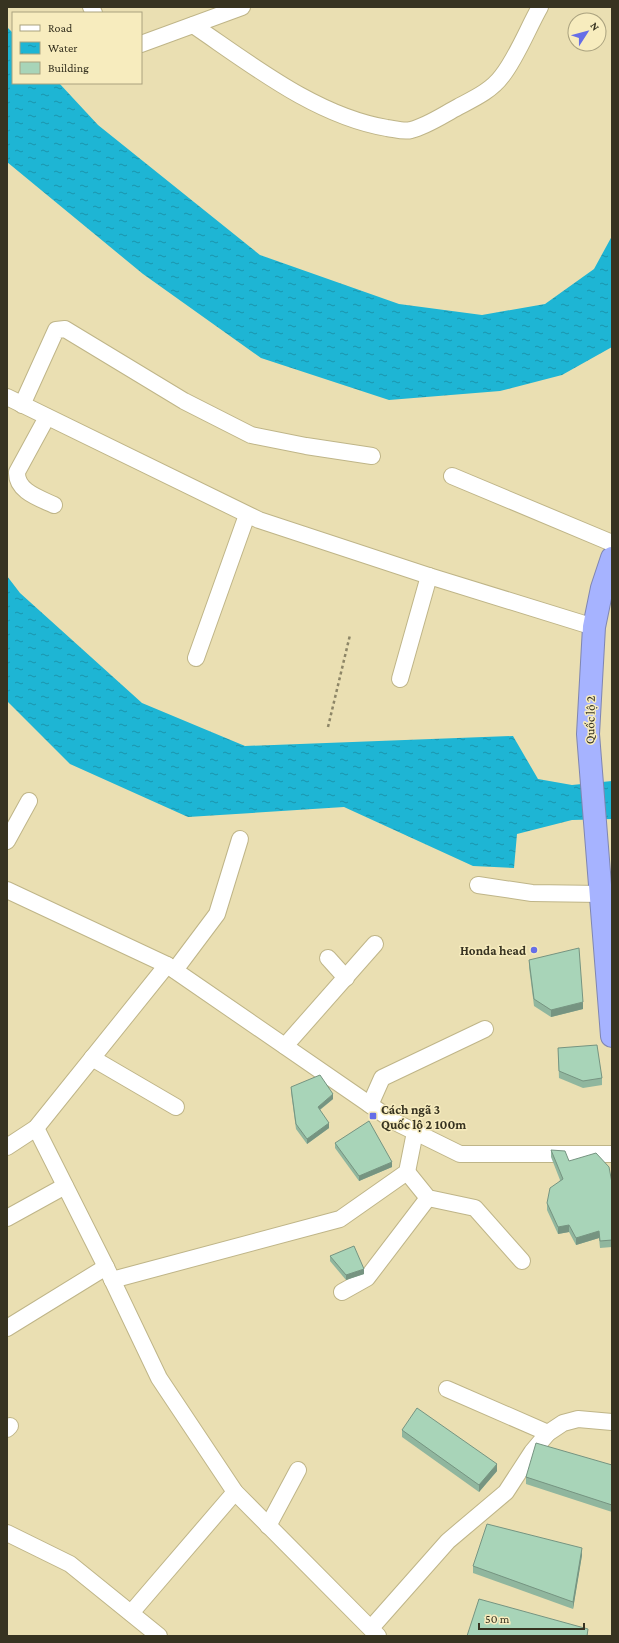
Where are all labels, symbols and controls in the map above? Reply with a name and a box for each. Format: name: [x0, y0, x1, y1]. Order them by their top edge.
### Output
legend: [12, 12, 142, 84]
north arrow: [567, 12, 607, 52]
text: N: [588, 20, 602, 33]
text: Road: [48, 21, 73, 35]
text: Water: [48, 41, 78, 55]
text: Building: [48, 61, 89, 75]
street label: Quốc lộ 2: [582, 696, 598, 744]
place label: Honda head: [460, 943, 526, 958]
marker: Honda head: [529, 945, 539, 955]
place label: Cách ngã 3 Quốc lộ 2 100m: [381, 1102, 466, 1132]
marker: Cách ngã 3 Quốc lộ 2 100m: [368, 1111, 378, 1121]
scale bar: [479, 1605, 584, 1631]
text: 50 m: [485, 1612, 510, 1626]

